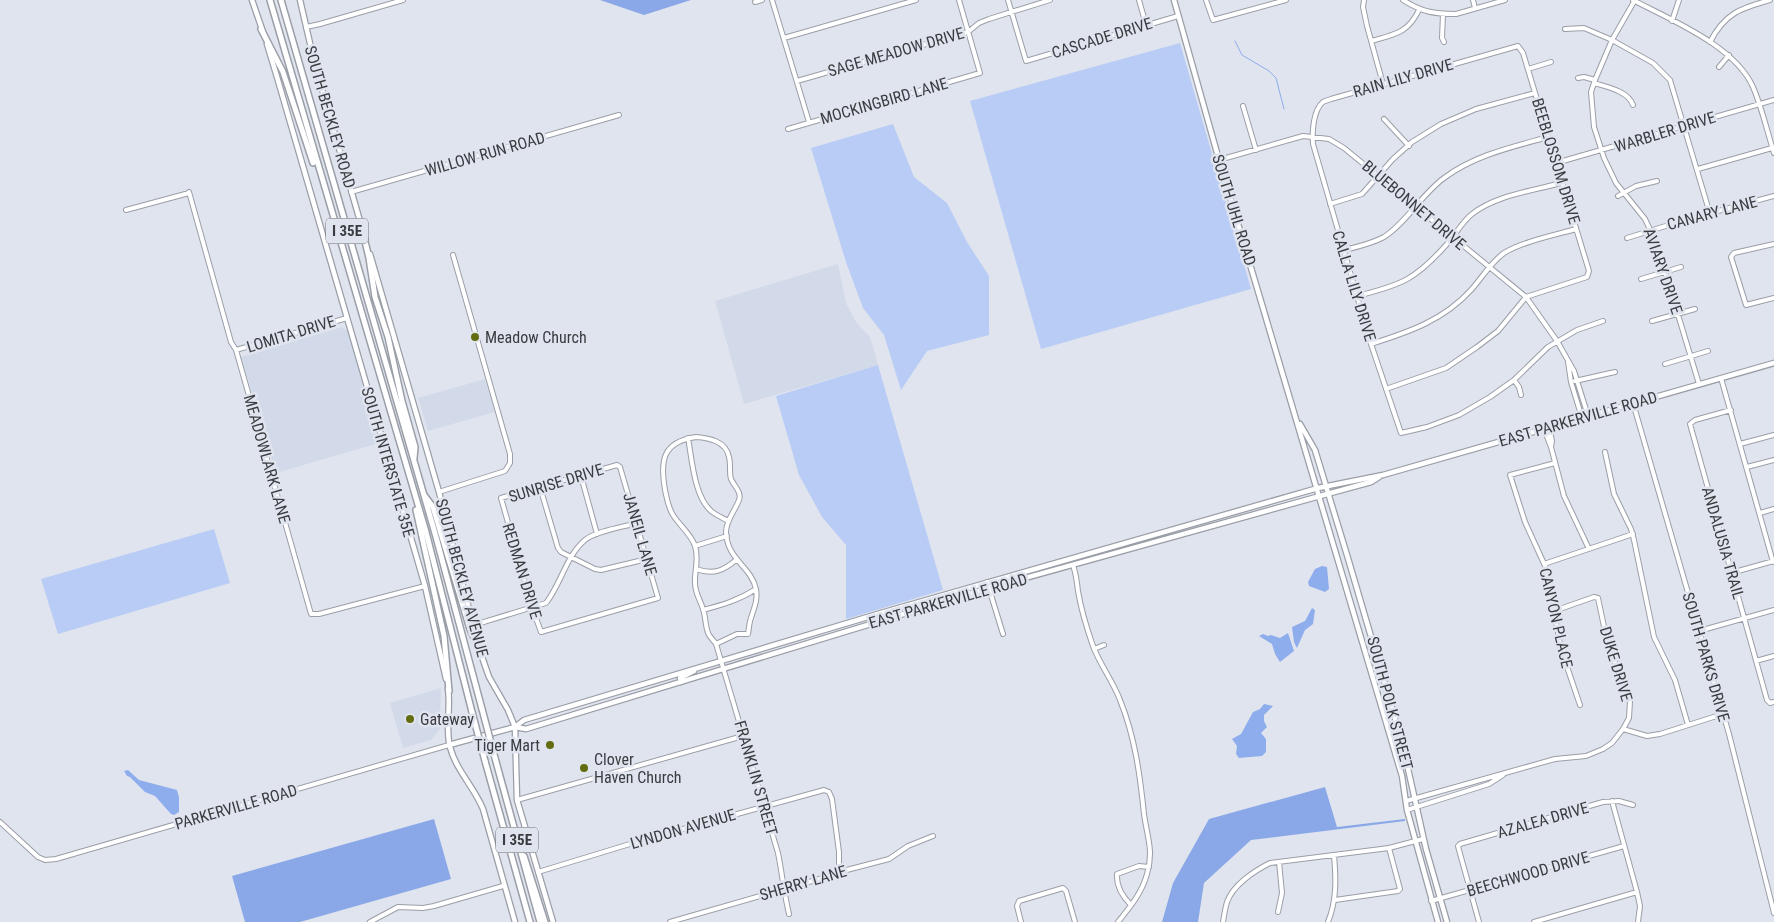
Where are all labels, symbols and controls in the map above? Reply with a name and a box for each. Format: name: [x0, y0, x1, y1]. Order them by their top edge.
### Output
street label: CASCADE DRIVE: [1049, 14, 1155, 62]
street label: SAGE MEADOW DRIVE: [826, 23, 966, 81]
street label: SOUTH BECKLEY ROAD: [301, 44, 359, 190]
street label: RAIN LILY DRIVE: [1351, 55, 1455, 101]
street label: MOCKINGBIRD LANE: [818, 74, 950, 128]
street label: BEEBLOSSOM DRIVE: [1528, 96, 1584, 226]
street label: WARBLER DRIVE: [1612, 108, 1718, 156]
street label: WILLOW RUN ROAD: [423, 128, 547, 180]
street label: SOUTH UHL ROAD: [1208, 152, 1260, 268]
street label: BLUEBONNET DRIVE: [1358, 156, 1470, 254]
street label: CANARY LANE: [1665, 192, 1759, 234]
road number: I 35E: [326, 218, 368, 244]
street label: AVIARY DRIVE: [1639, 226, 1687, 317]
street label: CALLA LILY DRIVE: [1328, 228, 1380, 344]
street label: LOMITA DRIVE: [244, 311, 338, 356]
place label: Meadow Church: [485, 328, 587, 347]
marker: Meadow Church: [469, 331, 481, 343]
street label: SOUTH INTERSTATE 35E: [357, 385, 419, 539]
street label: EAST PARKERVILLE ROAD: [1497, 387, 1659, 451]
street label: MEADOWLARK LANE: [240, 392, 294, 526]
street label: SUNRISE DRIVE: [506, 460, 606, 506]
street label: ANDALUSIA TRAIL: [1698, 485, 1748, 602]
street label: JANEIL LANE: [619, 491, 661, 577]
street label: SOUTH BECKLEY AVENUE: [432, 497, 492, 659]
street label: REDMAN DRIVE: [498, 521, 546, 621]
street label: CANYON PLACE: [1535, 566, 1577, 670]
street label: EAST PARKERVILLE ROAD: [867, 569, 1029, 633]
street label: SOUTH PARKS DRIVE: [1678, 590, 1734, 724]
street label: DUKE DRIVE: [1596, 624, 1636, 704]
street label: SOUTH POLK STREET: [1363, 634, 1417, 772]
place label: Gateway: [420, 710, 474, 729]
marker: Gateway: [404, 713, 416, 725]
street label: FRANKLIN STREET: [730, 718, 782, 838]
place label: Tiger Mart: [474, 736, 540, 755]
marker: Tiger Mart: [544, 739, 556, 751]
place label: Clover Haven Church: [594, 750, 682, 787]
marker: Clover Haven Church: [578, 762, 590, 774]
street label: PARKERVILLE ROAD: [173, 780, 299, 834]
street label: AZALEA DRIVE: [1495, 798, 1591, 842]
street label: LYNDON AVENUE: [628, 805, 738, 853]
road number: I 35E: [496, 828, 538, 852]
street label: BEECHWOOD DRIVE: [1465, 847, 1591, 901]
street label: SHERRY LANE: [757, 861, 849, 904]

